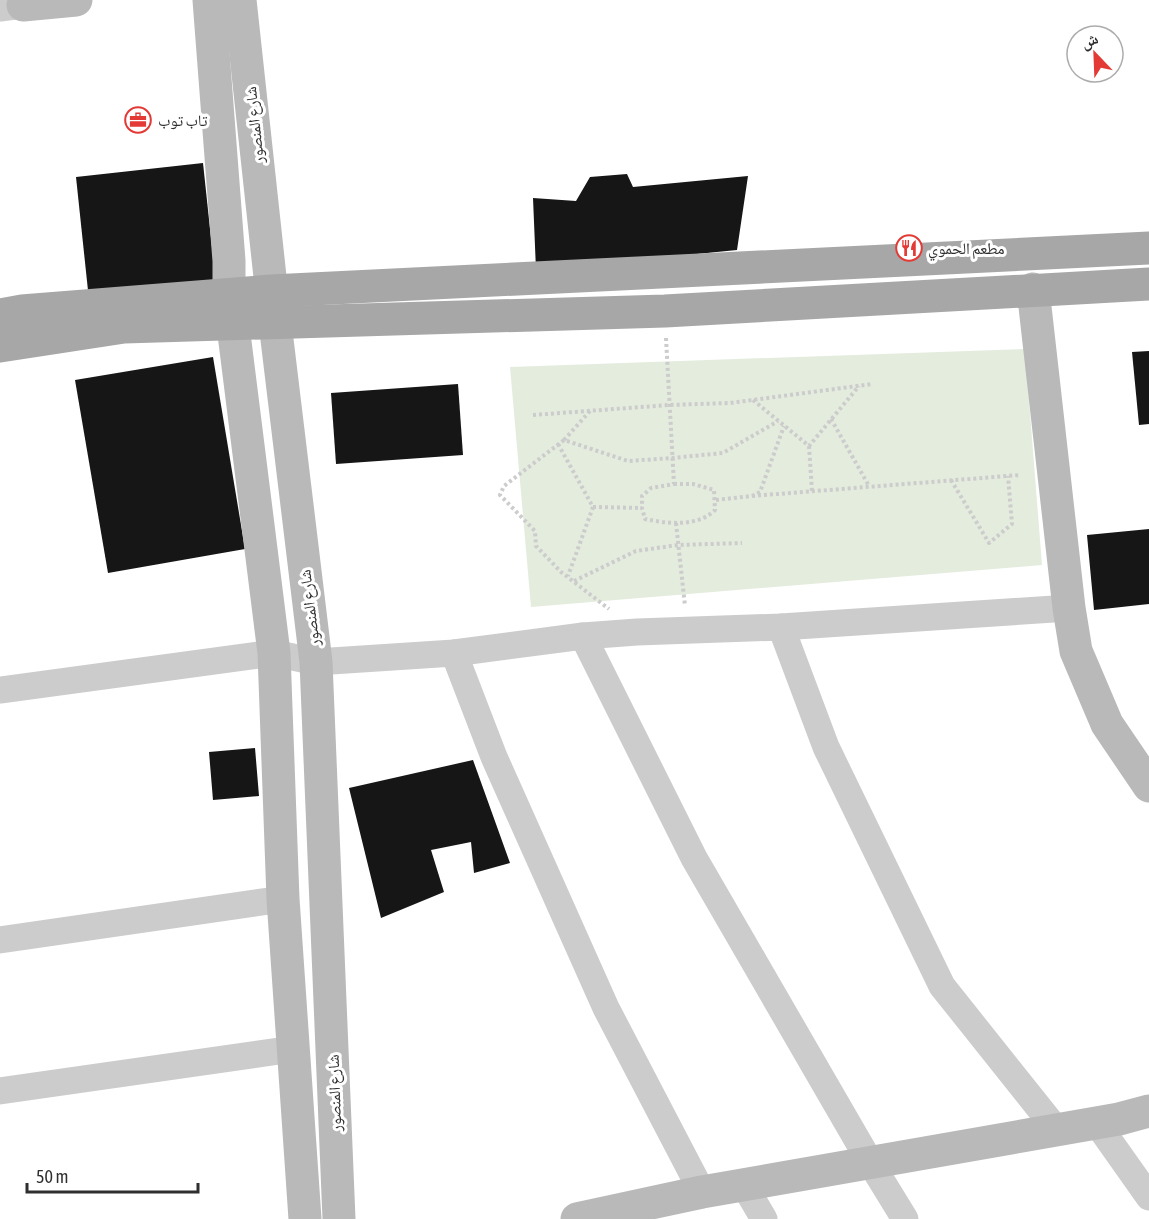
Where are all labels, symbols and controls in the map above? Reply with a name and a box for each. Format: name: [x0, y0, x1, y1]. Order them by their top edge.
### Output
north arrow: [1065, 24, 1125, 84]
text: ش: [1078, 29, 1101, 53]
street label: شارع المنصور: [241, 85, 269, 165]
office icon: تاب توب: [123, 105, 153, 135]
place label: تاب توب: [158, 111, 208, 130]
restaurant icon: مطعم الحموي: [894, 233, 924, 263]
place label: مطعم الحموي: [928, 239, 1004, 261]
street label: شارع المنصور: [295, 568, 325, 648]
street label: شارع المنصور: [324, 1054, 346, 1133]
scale bar: [27, 1156, 198, 1194]
text: 50 m: [36, 1166, 68, 1187]

